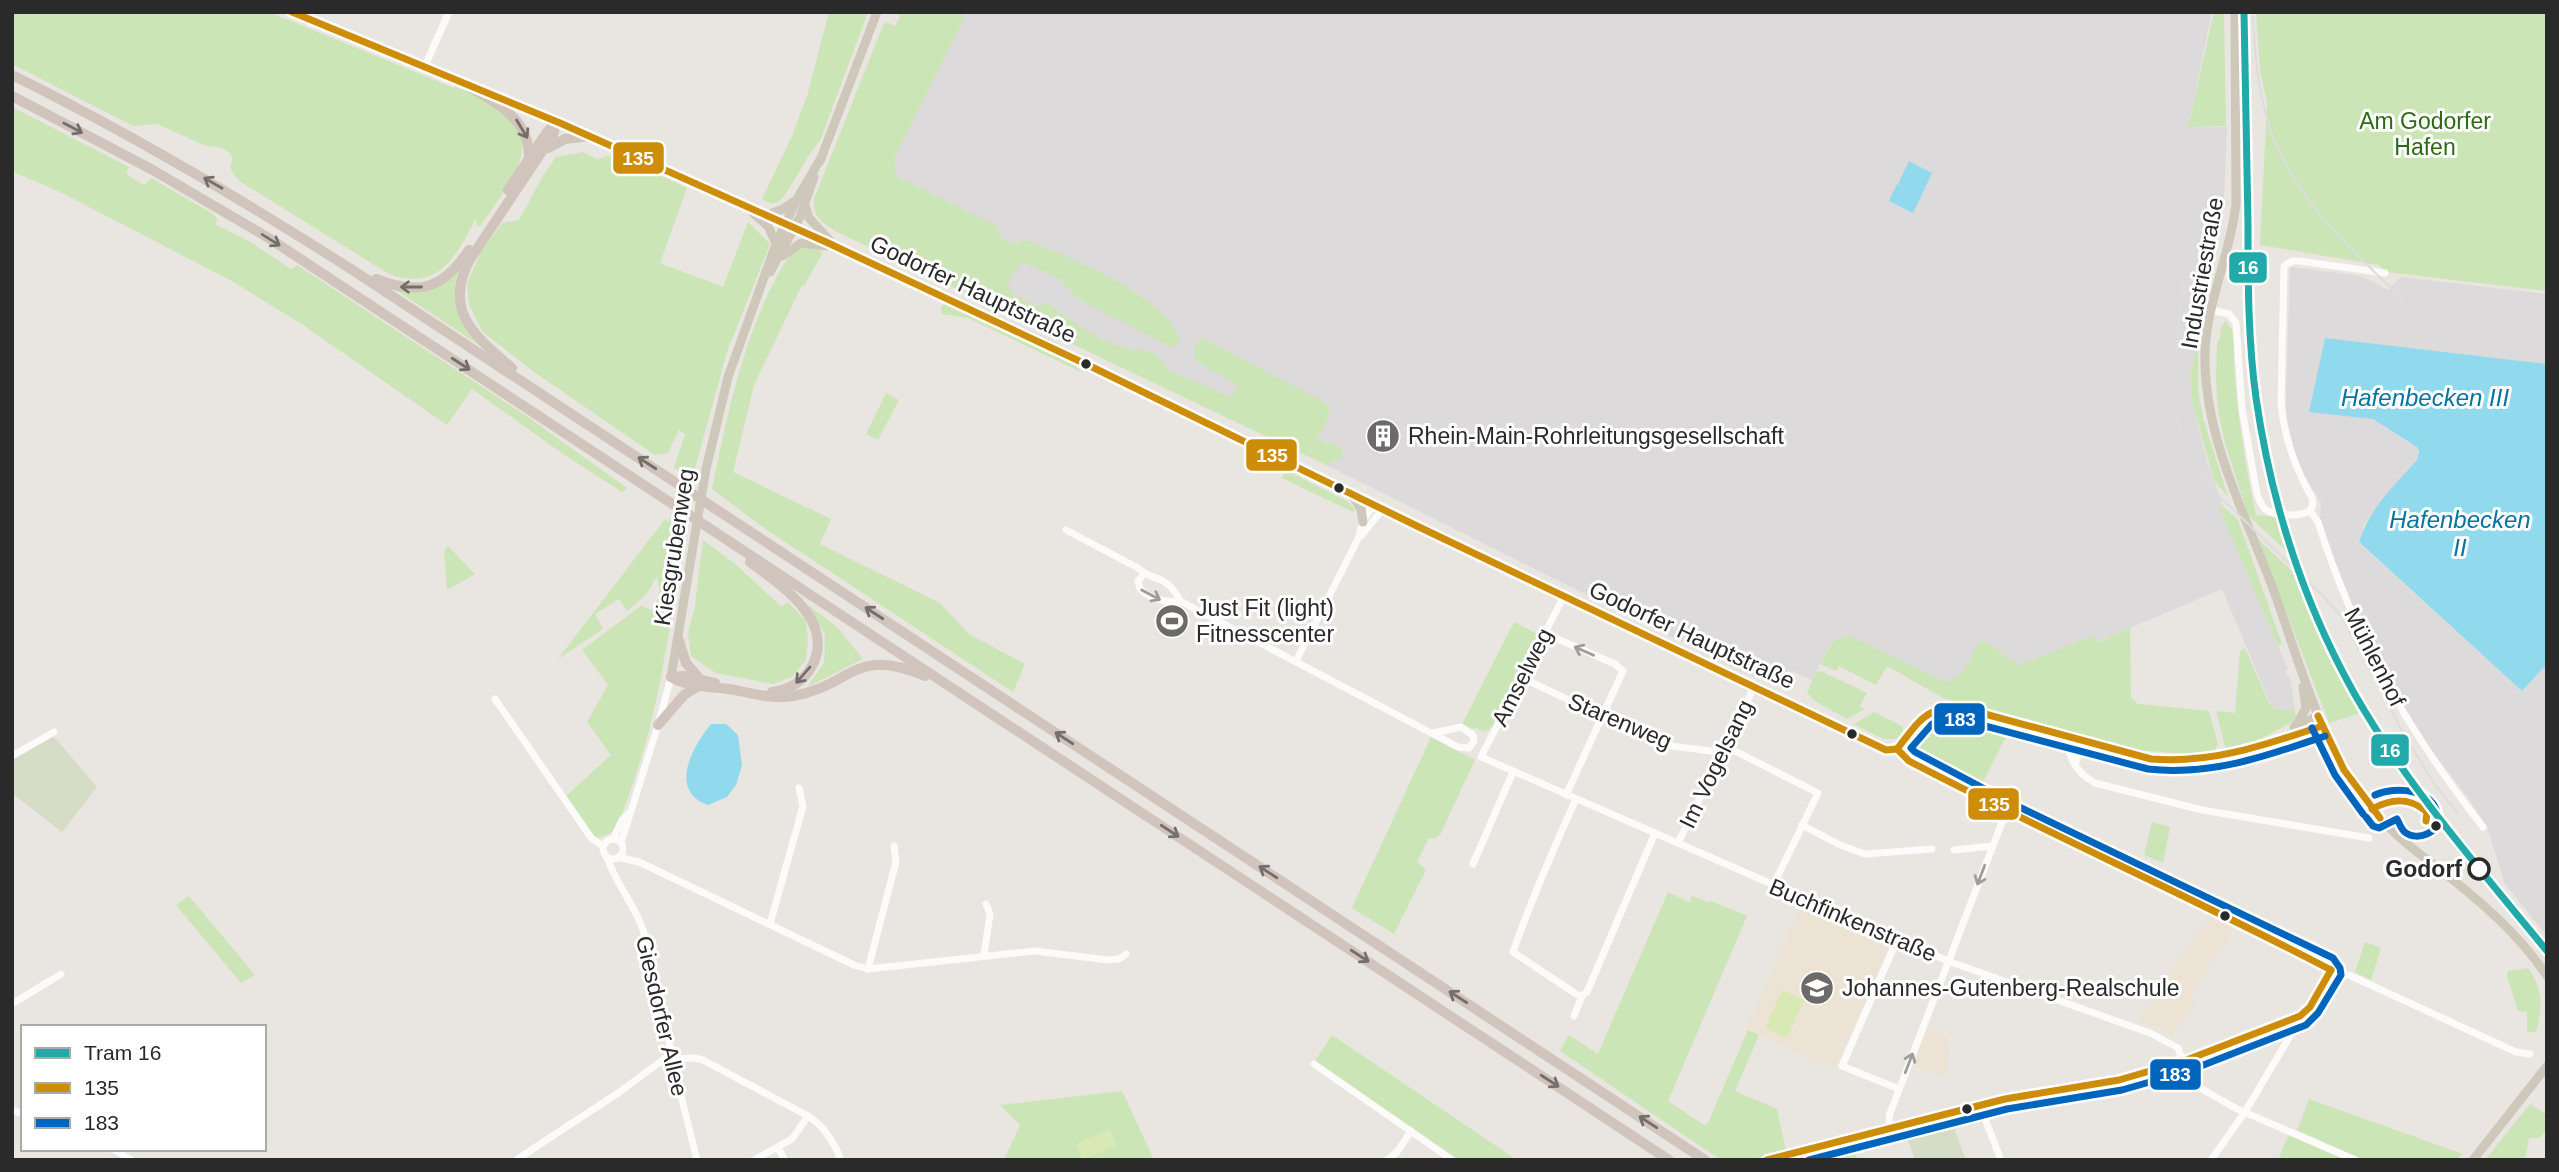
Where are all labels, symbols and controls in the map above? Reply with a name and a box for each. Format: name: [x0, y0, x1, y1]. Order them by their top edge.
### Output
park label: Am Godorfer Hafen: [2359, 108, 2491, 160]
one-way arrow: [515, 119, 529, 139]
one-way arrow: [62, 122, 83, 135]
line badge: 135: [612, 141, 665, 175]
text: 135: [622, 148, 654, 169]
one-way arrow: [203, 175, 223, 189]
street label: Industriestraße: [2176, 195, 2228, 351]
street label: Godorfer Hauptstraße: [866, 230, 1080, 348]
one-way arrow: [260, 233, 280, 247]
line badge: 16: [2228, 251, 2268, 284]
text: 16: [2237, 257, 2259, 278]
one-way arrow: [400, 281, 423, 294]
one-way arrow: [451, 357, 470, 372]
unlabelled marker: [1079, 357, 1093, 371]
water label: Hafenbecken III: [2341, 384, 2509, 411]
building icon: Rhein-Main-Rohrleitungsgesellschaft: [1364, 417, 1402, 455]
place label: Rhein-Main-Rohrleitungsgesellschaft: [1408, 423, 1784, 449]
line badge: 135: [1245, 438, 1298, 472]
text: 135: [1256, 445, 1288, 466]
one-way arrow: [638, 456, 658, 470]
street label: Kiesgrubenweg: [649, 467, 699, 627]
unlabelled marker: [1332, 481, 1346, 495]
water label: Hafenbecken II: [2389, 506, 2531, 561]
street label: Godorfer Hauptstraße: [1585, 576, 1799, 694]
one-way arrow: [1140, 589, 1161, 603]
place label: Just Fit (light) Fitnesscenter: [1196, 595, 1334, 647]
sports icon: Just Fit (light) Fitnesscenter: [1153, 602, 1191, 640]
street label: Mühlenhof: [2339, 603, 2411, 711]
one-way arrow: [865, 606, 885, 620]
street label: Amselweg: [1486, 624, 1558, 730]
one-way arrow: [1574, 644, 1596, 657]
one-way arrow: [795, 666, 811, 684]
street label: Starenweg: [1564, 688, 1676, 754]
street label: Im Vogelsang: [1674, 696, 1758, 832]
line badge: 183: [1933, 702, 1986, 736]
text: 183: [1944, 709, 1976, 730]
unlabelled marker: [1845, 727, 1859, 741]
one-way arrow: [1055, 731, 1074, 746]
line badge: 16: [2370, 733, 2410, 767]
text: 16: [2379, 740, 2401, 761]
line badge: 135: [1967, 787, 2020, 821]
text: 135: [1978, 794, 2010, 815]
unlabelled marker: [2429, 819, 2443, 833]
one-way arrow: [1160, 824, 1179, 838]
place label: Godorf: [2385, 856, 2462, 882]
marker: Godorf: [2468, 858, 2490, 880]
one-way arrow: [1973, 864, 1986, 886]
one-way arrow: [1259, 865, 1278, 880]
street label: Buchfinkenstraße: [1766, 873, 1940, 967]
unlabelled marker: [2218, 909, 2232, 923]
street label: Giesdorfer Allee: [631, 933, 693, 1099]
one-way arrow: [1350, 949, 1369, 963]
school or university icon: Johannes-Gutenberg-Realschule: [1798, 969, 1836, 1007]
place label: Johannes-Gutenberg-Realschule: [1842, 975, 2180, 1001]
one-way arrow: [1449, 990, 1468, 1005]
legend: [21, 1025, 266, 1151]
text: Tram 16: [84, 1041, 161, 1064]
one-way arrow: [1904, 1052, 1917, 1074]
line badge: 183: [2149, 1058, 2202, 1091]
text: 183: [2159, 1064, 2191, 1085]
one-way arrow: [1540, 1074, 1559, 1089]
text: 135: [84, 1076, 119, 1099]
unlabelled marker: [1960, 1102, 1974, 1116]
text: 183: [84, 1111, 119, 1134]
one-way arrow: [1639, 1115, 1659, 1129]

